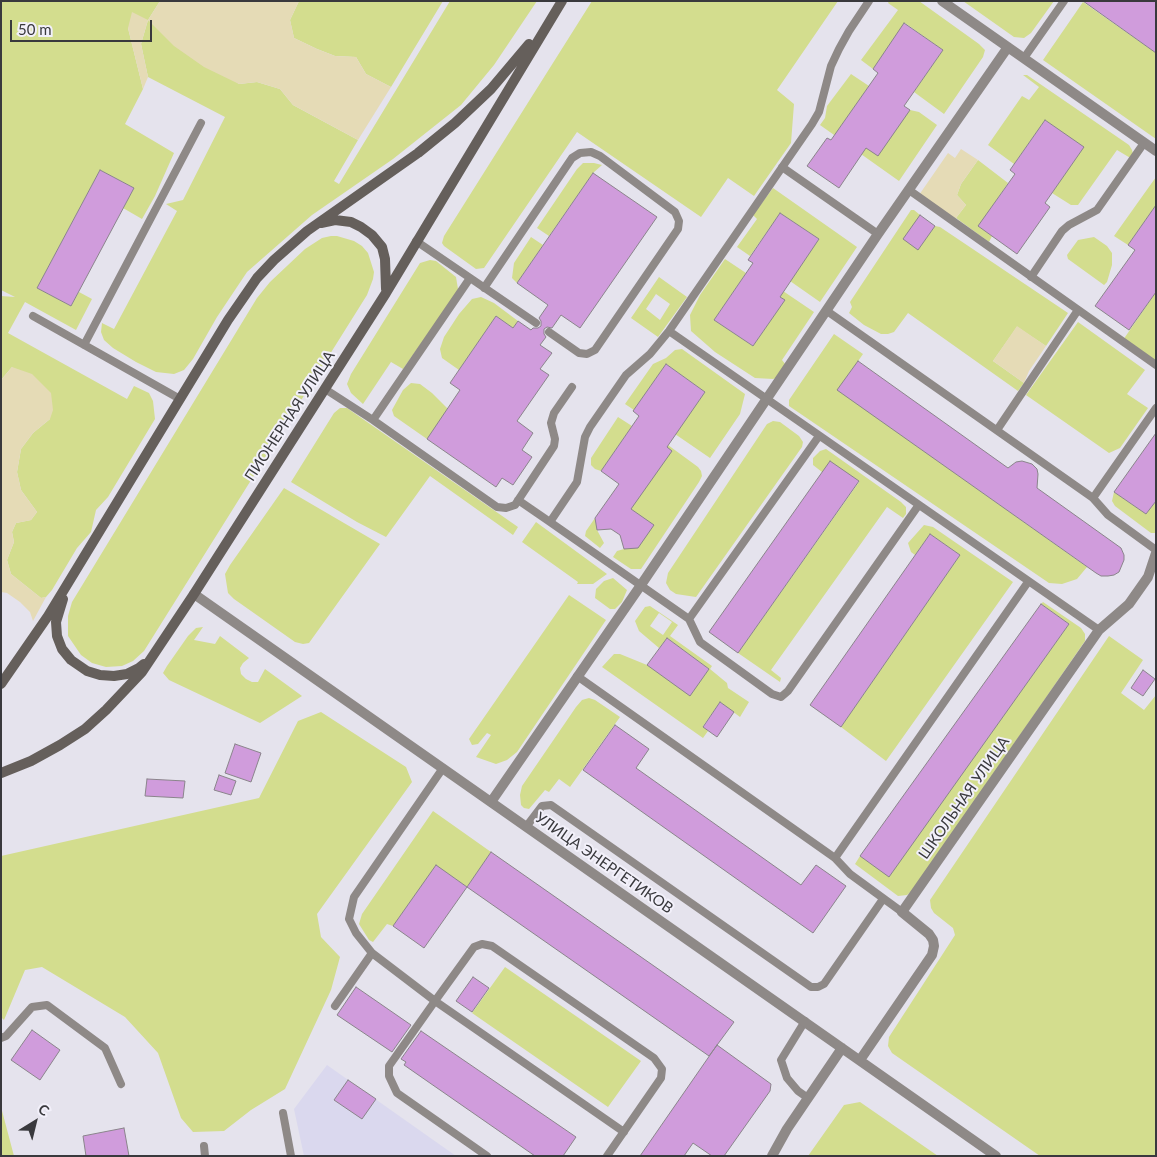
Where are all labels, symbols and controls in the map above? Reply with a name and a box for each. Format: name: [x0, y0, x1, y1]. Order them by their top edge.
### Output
scale bar: [12, 10, 155, 42]
text: 50 m: [18, 20, 52, 38]
street label: ПИОНЕРНАЯ УЛИЦА: [241, 347, 339, 485]
street label: ШКОЛЬНАЯ УЛИЦА: [915, 733, 1013, 863]
street label: УЛИЦА ЭНЕРГЕТИКОВ: [532, 809, 676, 917]
north arrow: [10, 1097, 60, 1147]
text: С: [35, 1100, 53, 1119]

